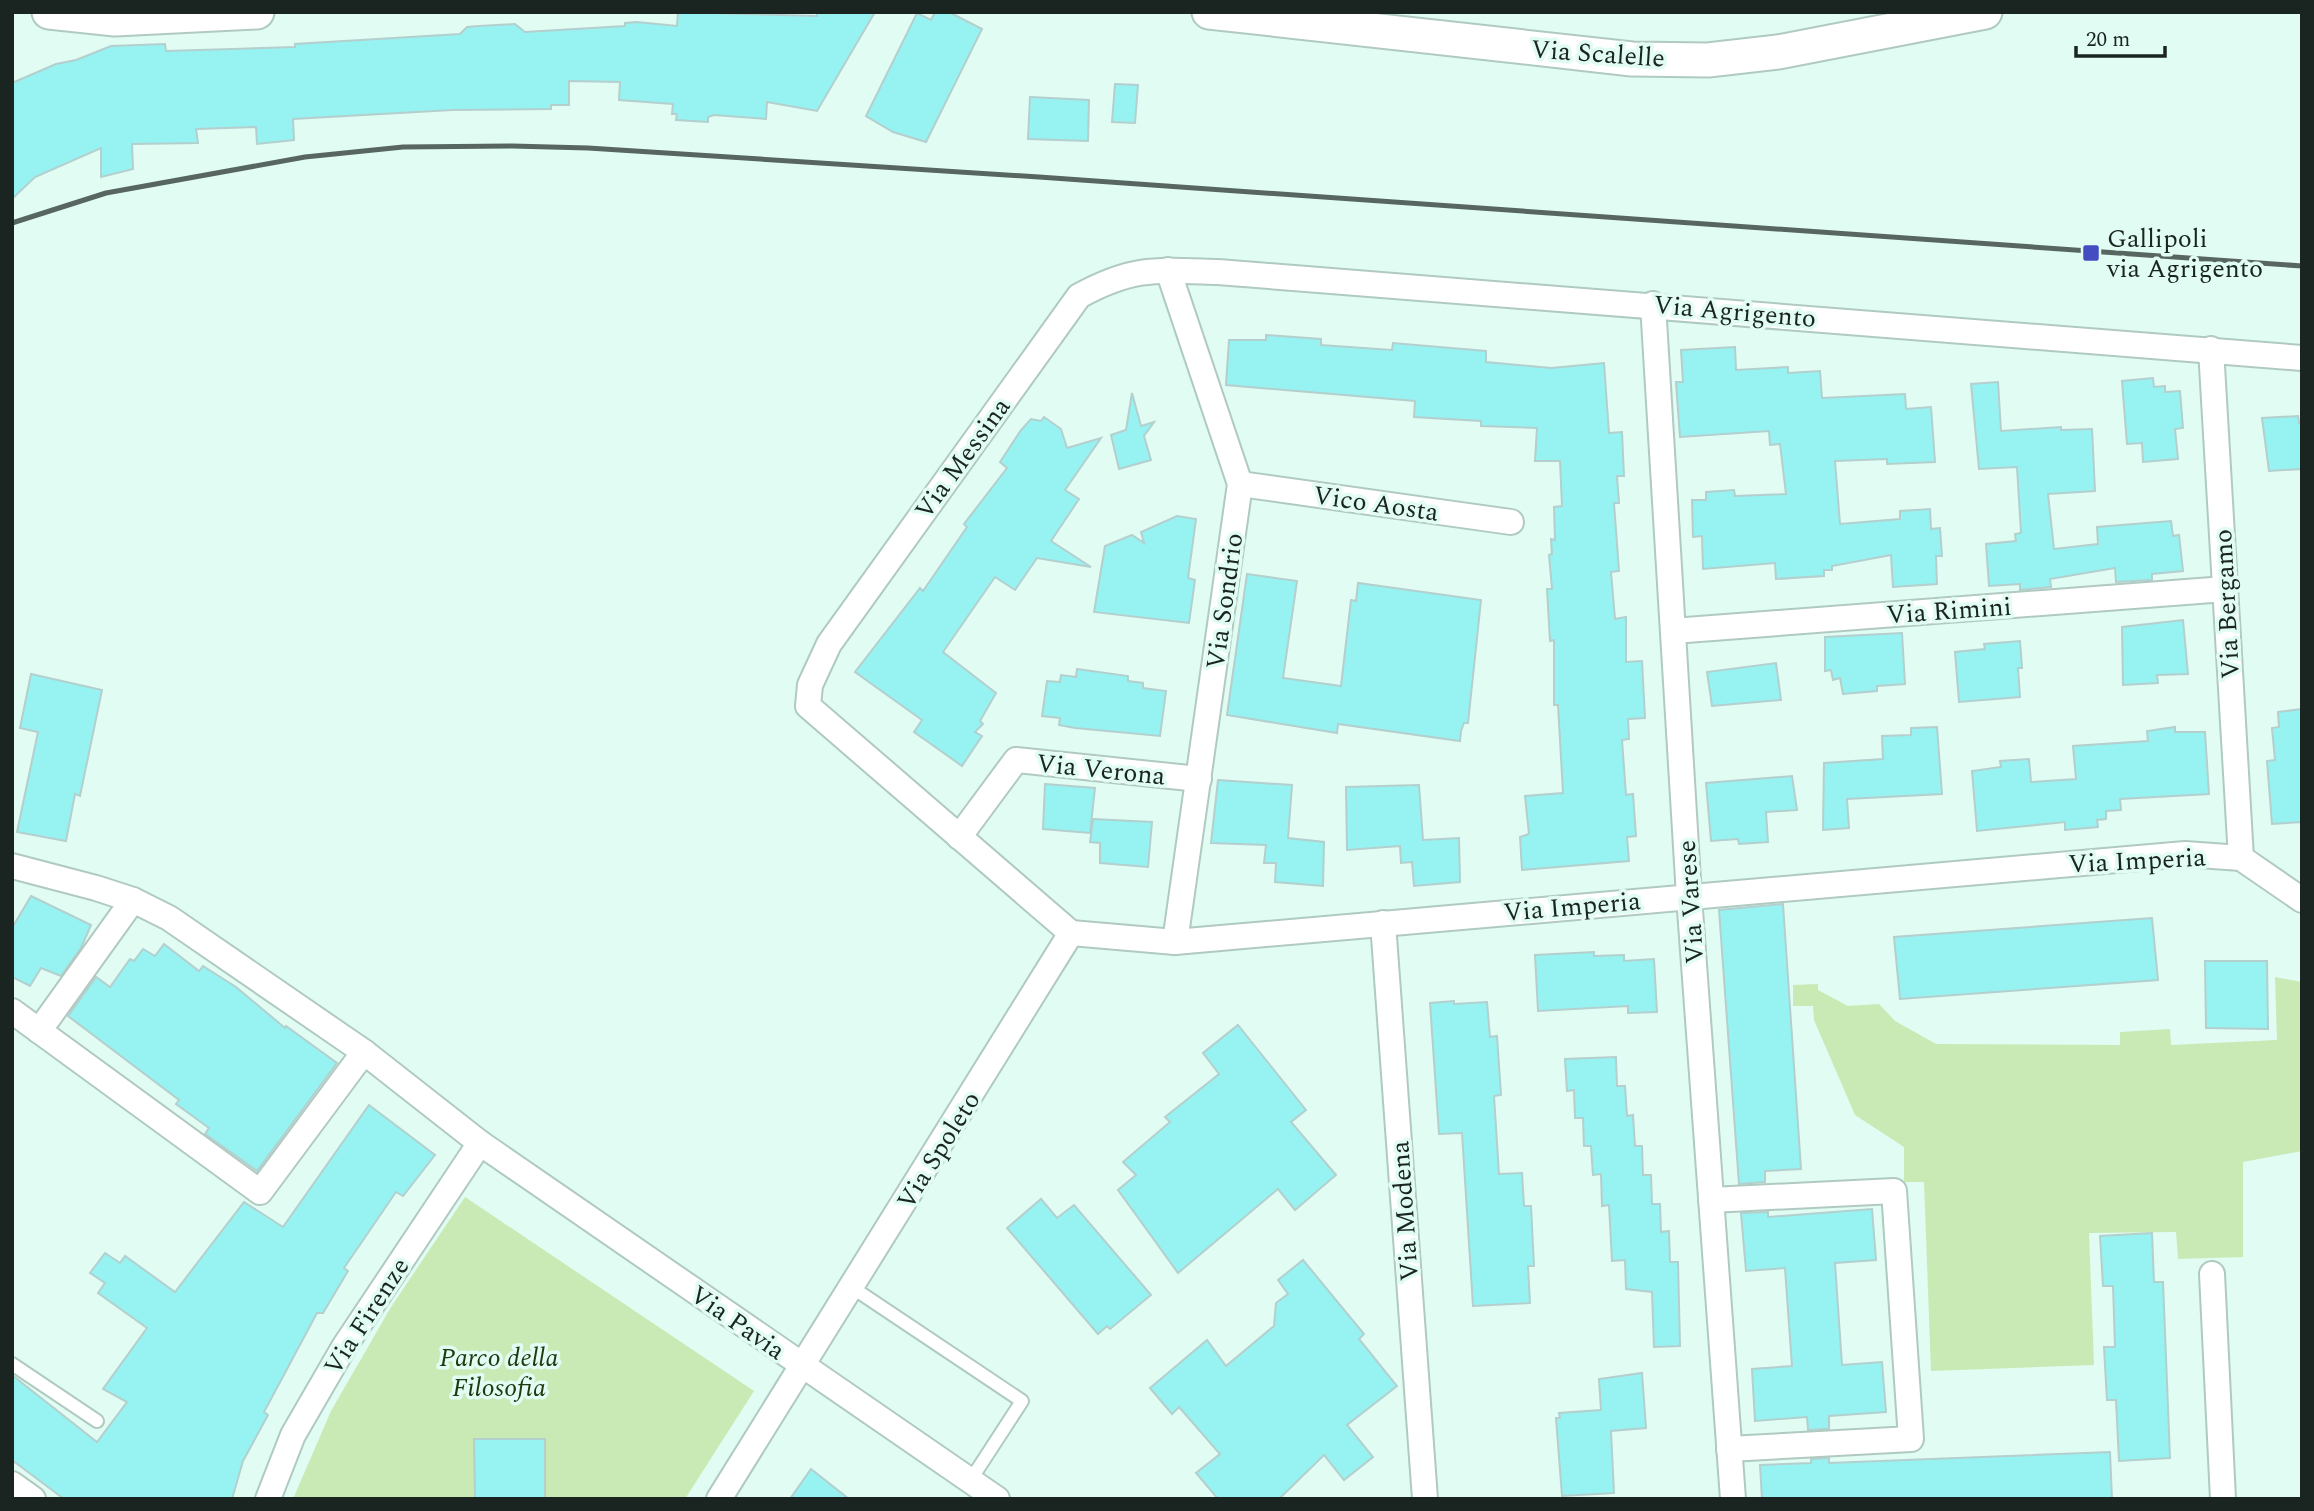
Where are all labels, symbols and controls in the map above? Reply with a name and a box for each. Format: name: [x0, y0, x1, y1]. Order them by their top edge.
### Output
scale bar: [2076, 14, 2165, 58]
text: 20 m: [2086, 24, 2130, 56]
street label: Via Scalelle: [1530, 29, 1666, 79]
place label: Gallipoli via Agrigento: [2106, 219, 2263, 289]
marker: Gallipoli via Agrigento: [2081, 243, 2101, 263]
street label: Via Agrigento: [1652, 285, 1818, 339]
street label: Via Messina: [905, 389, 1021, 528]
street label: Vico Aosta: [1311, 475, 1441, 533]
street label: Via Bergamo: [2203, 528, 2251, 680]
street label: Via Sondrio: [1196, 530, 1254, 672]
street label: Via Rimini: [1885, 587, 2013, 635]
street label: Via Verona: [1035, 743, 1168, 797]
street label: Via Imperia: [2067, 837, 2207, 885]
street label: Via Varese: [1667, 839, 1715, 965]
street label: Via Imperia: [1502, 881, 1643, 933]
street label: Via Spoleto: [887, 1084, 991, 1217]
street label: Via Modena: [1380, 1139, 1430, 1282]
street label: Via Firenze: [314, 1250, 420, 1383]
street label: Via Pavia: [681, 1275, 794, 1371]
park label: Parco della Filosofia: [440, 1338, 558, 1408]

